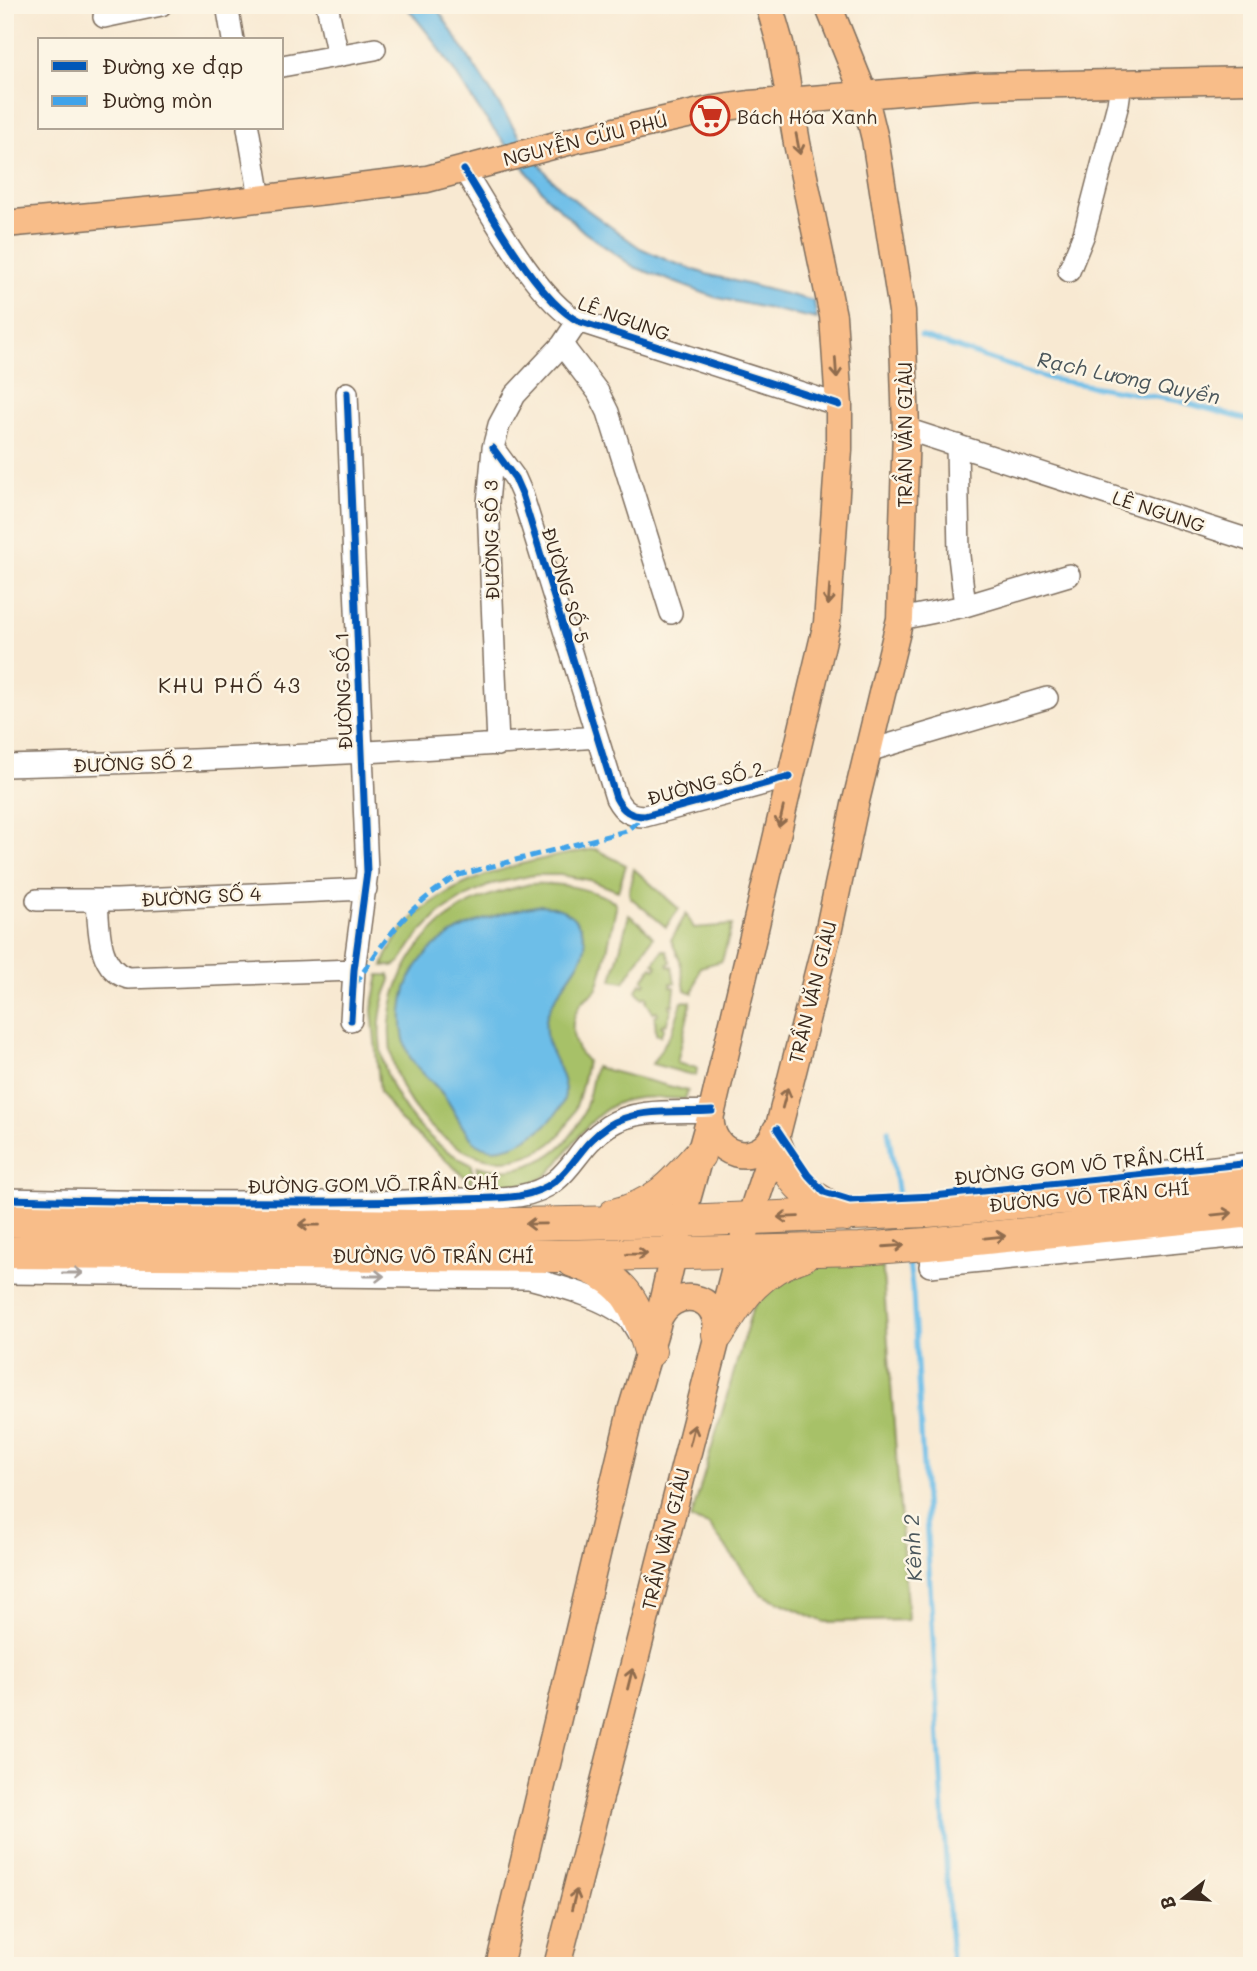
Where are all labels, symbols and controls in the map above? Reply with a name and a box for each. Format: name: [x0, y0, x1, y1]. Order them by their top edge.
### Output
legend: [38, 38, 284, 130]
text: Đường xe đạp: [102, 52, 243, 79]
text: Đường mòn: [102, 86, 212, 113]
supermarket icon: Bách Hóa Xanh: [689, 95, 731, 137]
place label: Bách Hóa Xanh: [737, 104, 877, 129]
street label: NGUYỄN CỬU PHÚ: [500, 106, 670, 171]
one-way arrow: [791, 132, 805, 155]
street label: LÊ NGUNG: [575, 290, 673, 346]
water label: Rạch Lương Quyền: [1035, 344, 1223, 410]
one-way arrow: [830, 356, 843, 379]
street label: TRẦN VĂN GIÀU: [891, 362, 917, 508]
street label: ĐƯỜNG SỐ 3: [477, 480, 505, 600]
street label: LÊ NGUNG: [1110, 484, 1208, 538]
street label: ĐƯỜNG SỐ 5: [536, 524, 596, 646]
one-way arrow: [822, 583, 835, 605]
street label: ĐƯỜNG SỐ 1: [328, 632, 358, 750]
district label: KHU PHỐ 43: [158, 671, 302, 698]
street label: ĐƯỜNG SỐ 2: [73, 748, 193, 778]
street label: ĐƯỜNG SỐ 2: [644, 755, 766, 811]
one-way arrow: [774, 805, 787, 828]
street label: ĐƯỜNG SỐ 4: [140, 880, 262, 912]
street label: TRẦN VĂN GIÀU: [781, 918, 842, 1066]
one-way arrow: [779, 1087, 792, 1110]
street label: ĐƯỜNG GOM VÕ TRẦN CHÍ: [953, 1138, 1205, 1191]
street label: ĐƯỜNG GOM VÕ TRẦN CHÍ: [247, 1168, 499, 1199]
street label: ĐƯỜNG VÕ TRẦN CHÍ: [988, 1174, 1190, 1217]
one-way arrow: [1210, 1207, 1232, 1220]
one-way arrow: [777, 1210, 800, 1224]
one-way arrow: [525, 1217, 548, 1231]
one-way arrow: [298, 1218, 321, 1231]
one-way arrow: [984, 1231, 1006, 1244]
one-way arrow: [882, 1240, 905, 1253]
street label: ĐƯỜNG VÕ TRẦN CHÍ: [332, 1242, 534, 1268]
one-way arrow: [625, 1248, 648, 1261]
one-way arrow: [62, 1266, 85, 1280]
one-way arrow: [363, 1269, 386, 1283]
one-way arrow: [686, 1424, 699, 1447]
street label: TRẦN VĂN GIÀU: [634, 1465, 695, 1613]
water label: Kênh 2: [897, 1513, 927, 1582]
one-way arrow: [624, 1668, 637, 1691]
north arrow: [1148, 1862, 1218, 1932]
one-way arrow: [568, 1889, 581, 1911]
text: B: [1153, 1893, 1181, 1913]

